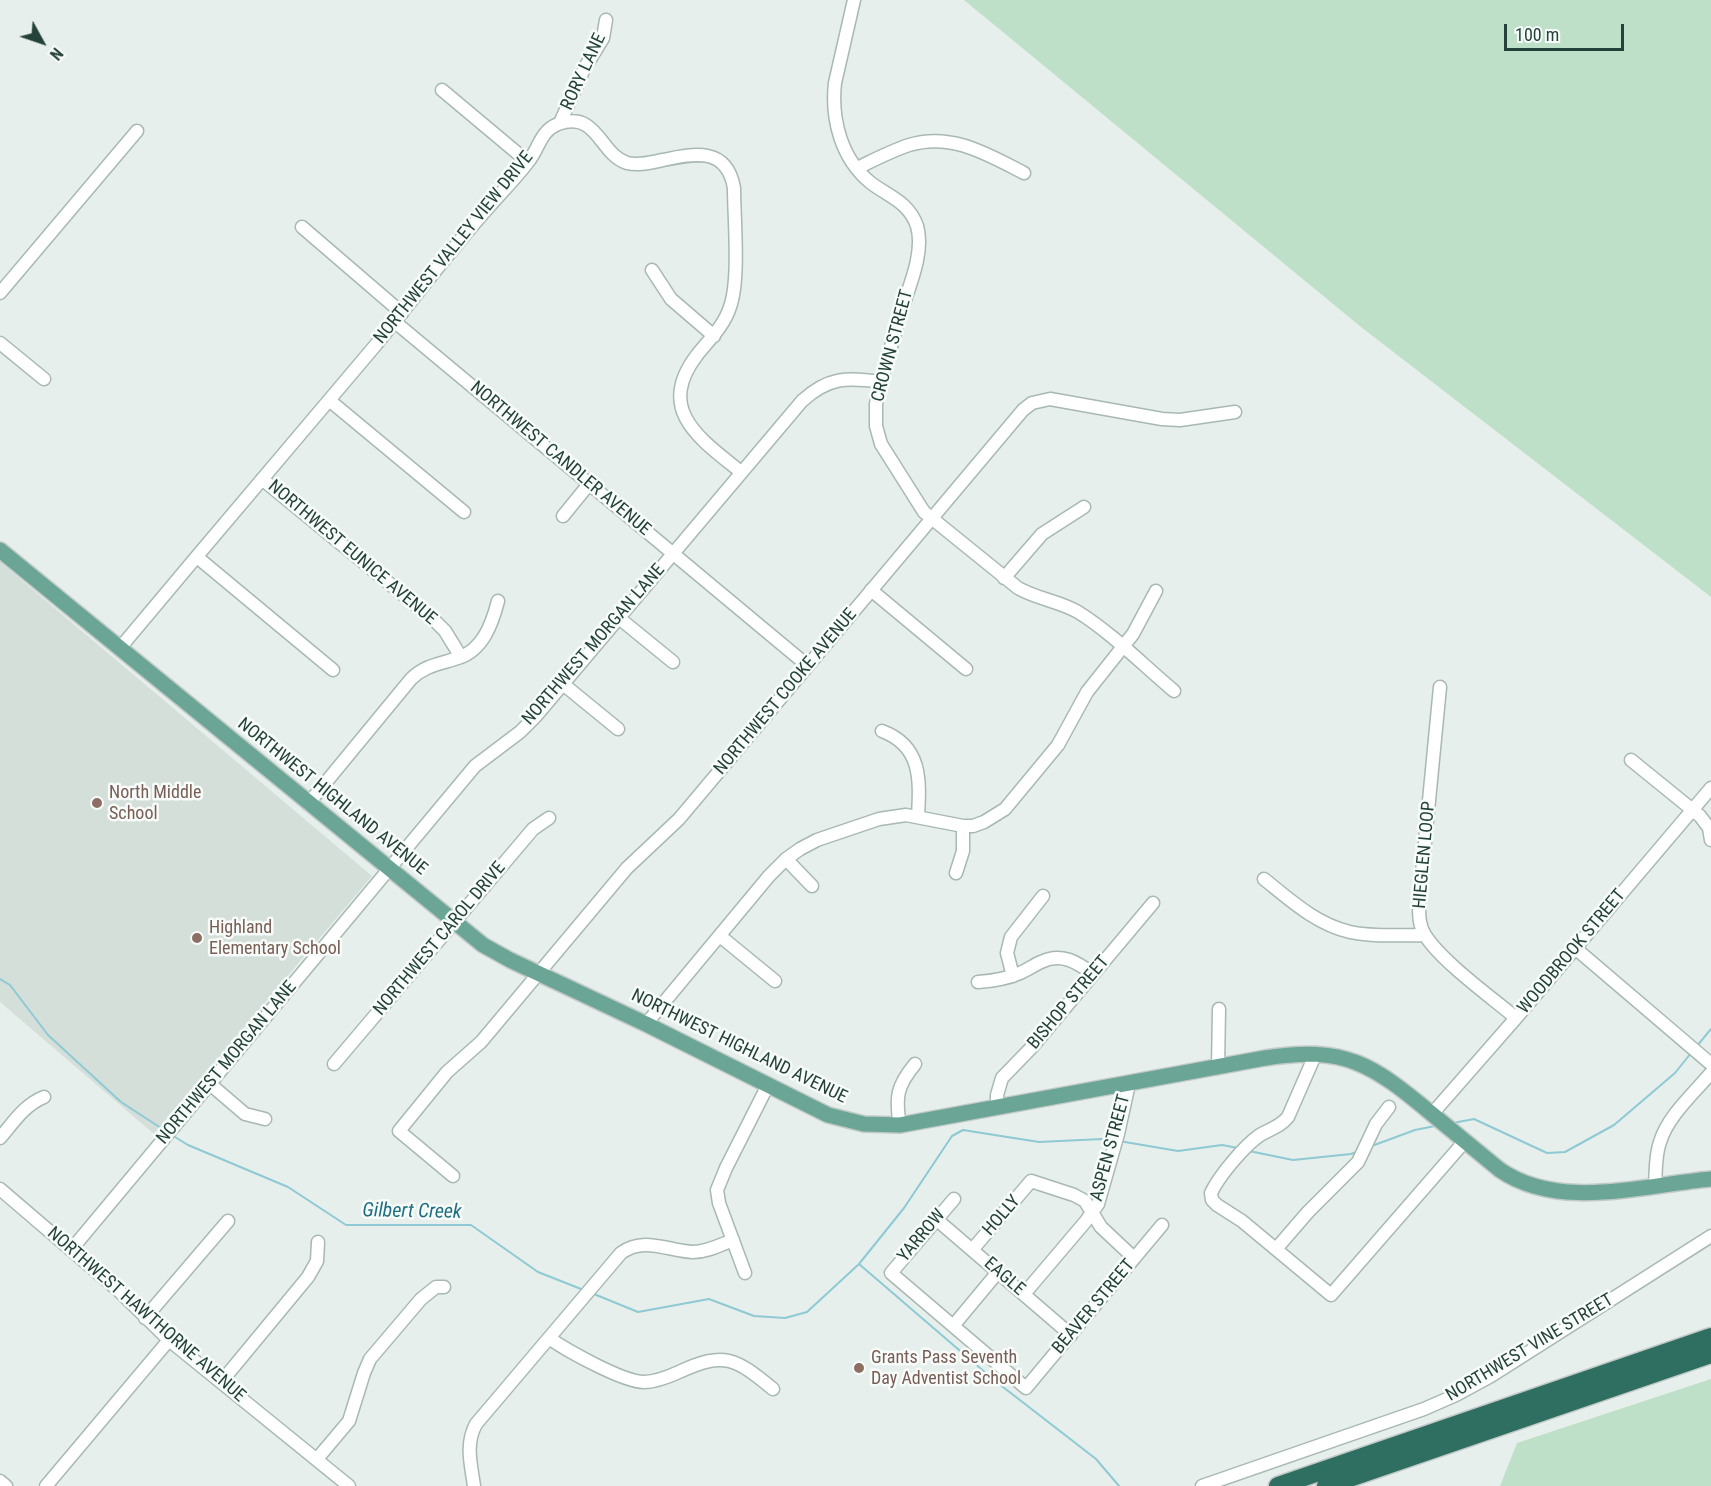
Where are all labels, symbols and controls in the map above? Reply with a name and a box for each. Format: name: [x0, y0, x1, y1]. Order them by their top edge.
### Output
north arrow: [12, 12, 72, 72]
scale bar: [1507, 12, 1627, 50]
text: 100 m: [1515, 24, 1559, 45]
street label: RORY LANE: [557, 30, 611, 114]
text: N: [46, 44, 67, 64]
street label: NORTHWEST VALLEY VIEW DRIVE: [370, 148, 538, 348]
street label: CROWN STREET: [868, 288, 918, 404]
street label: NORTHWEST CANDLER AVENUE: [465, 377, 655, 541]
street label: NORTHWEST EUNICE AVENUE: [263, 476, 441, 630]
street label: NORTHWEST MORGAN LANE: [518, 560, 670, 730]
street label: NORTHWEST COOKE AVENUE: [710, 604, 862, 780]
street label: NORTHWEST HIGHLAND AVENUE: [233, 714, 431, 880]
place label: North Middle School: [109, 782, 201, 824]
marker: North Middle School: [90, 796, 104, 810]
street label: HIEGLEN LOOP: [1410, 800, 1440, 910]
street label: NORTHWEST CAROL DRIVE: [369, 858, 511, 1020]
street label: WOODBROOK STREET: [1513, 885, 1631, 1019]
place label: Highland Elementary School: [209, 917, 341, 960]
marker: Highland Elementary School: [190, 931, 204, 945]
street label: BISHOP STREET: [1024, 952, 1114, 1054]
street label: NORTHWEST MORGAN LANE: [152, 977, 302, 1149]
street label: NORTHWEST HIGHLAND AVENUE: [627, 985, 851, 1109]
street label: ASPEN STREET: [1086, 1092, 1136, 1204]
street label: HOLLY: [979, 1191, 1025, 1241]
water label: Gilbert Creek: [362, 1199, 462, 1225]
street label: YARROW: [894, 1205, 950, 1267]
street label: NORTHWEST HAWTHORNE AVENUE: [42, 1223, 250, 1407]
street label: EAGLE: [979, 1253, 1029, 1301]
street label: BEAVER STREET: [1048, 1255, 1140, 1359]
street label: NORTHWEST VINE STREET: [1442, 1289, 1618, 1407]
place label: Grants Pass Seventh Day Adventist School: [871, 1347, 1021, 1390]
marker: Grants Pass Seventh Day Adventist School: [852, 1361, 866, 1375]

